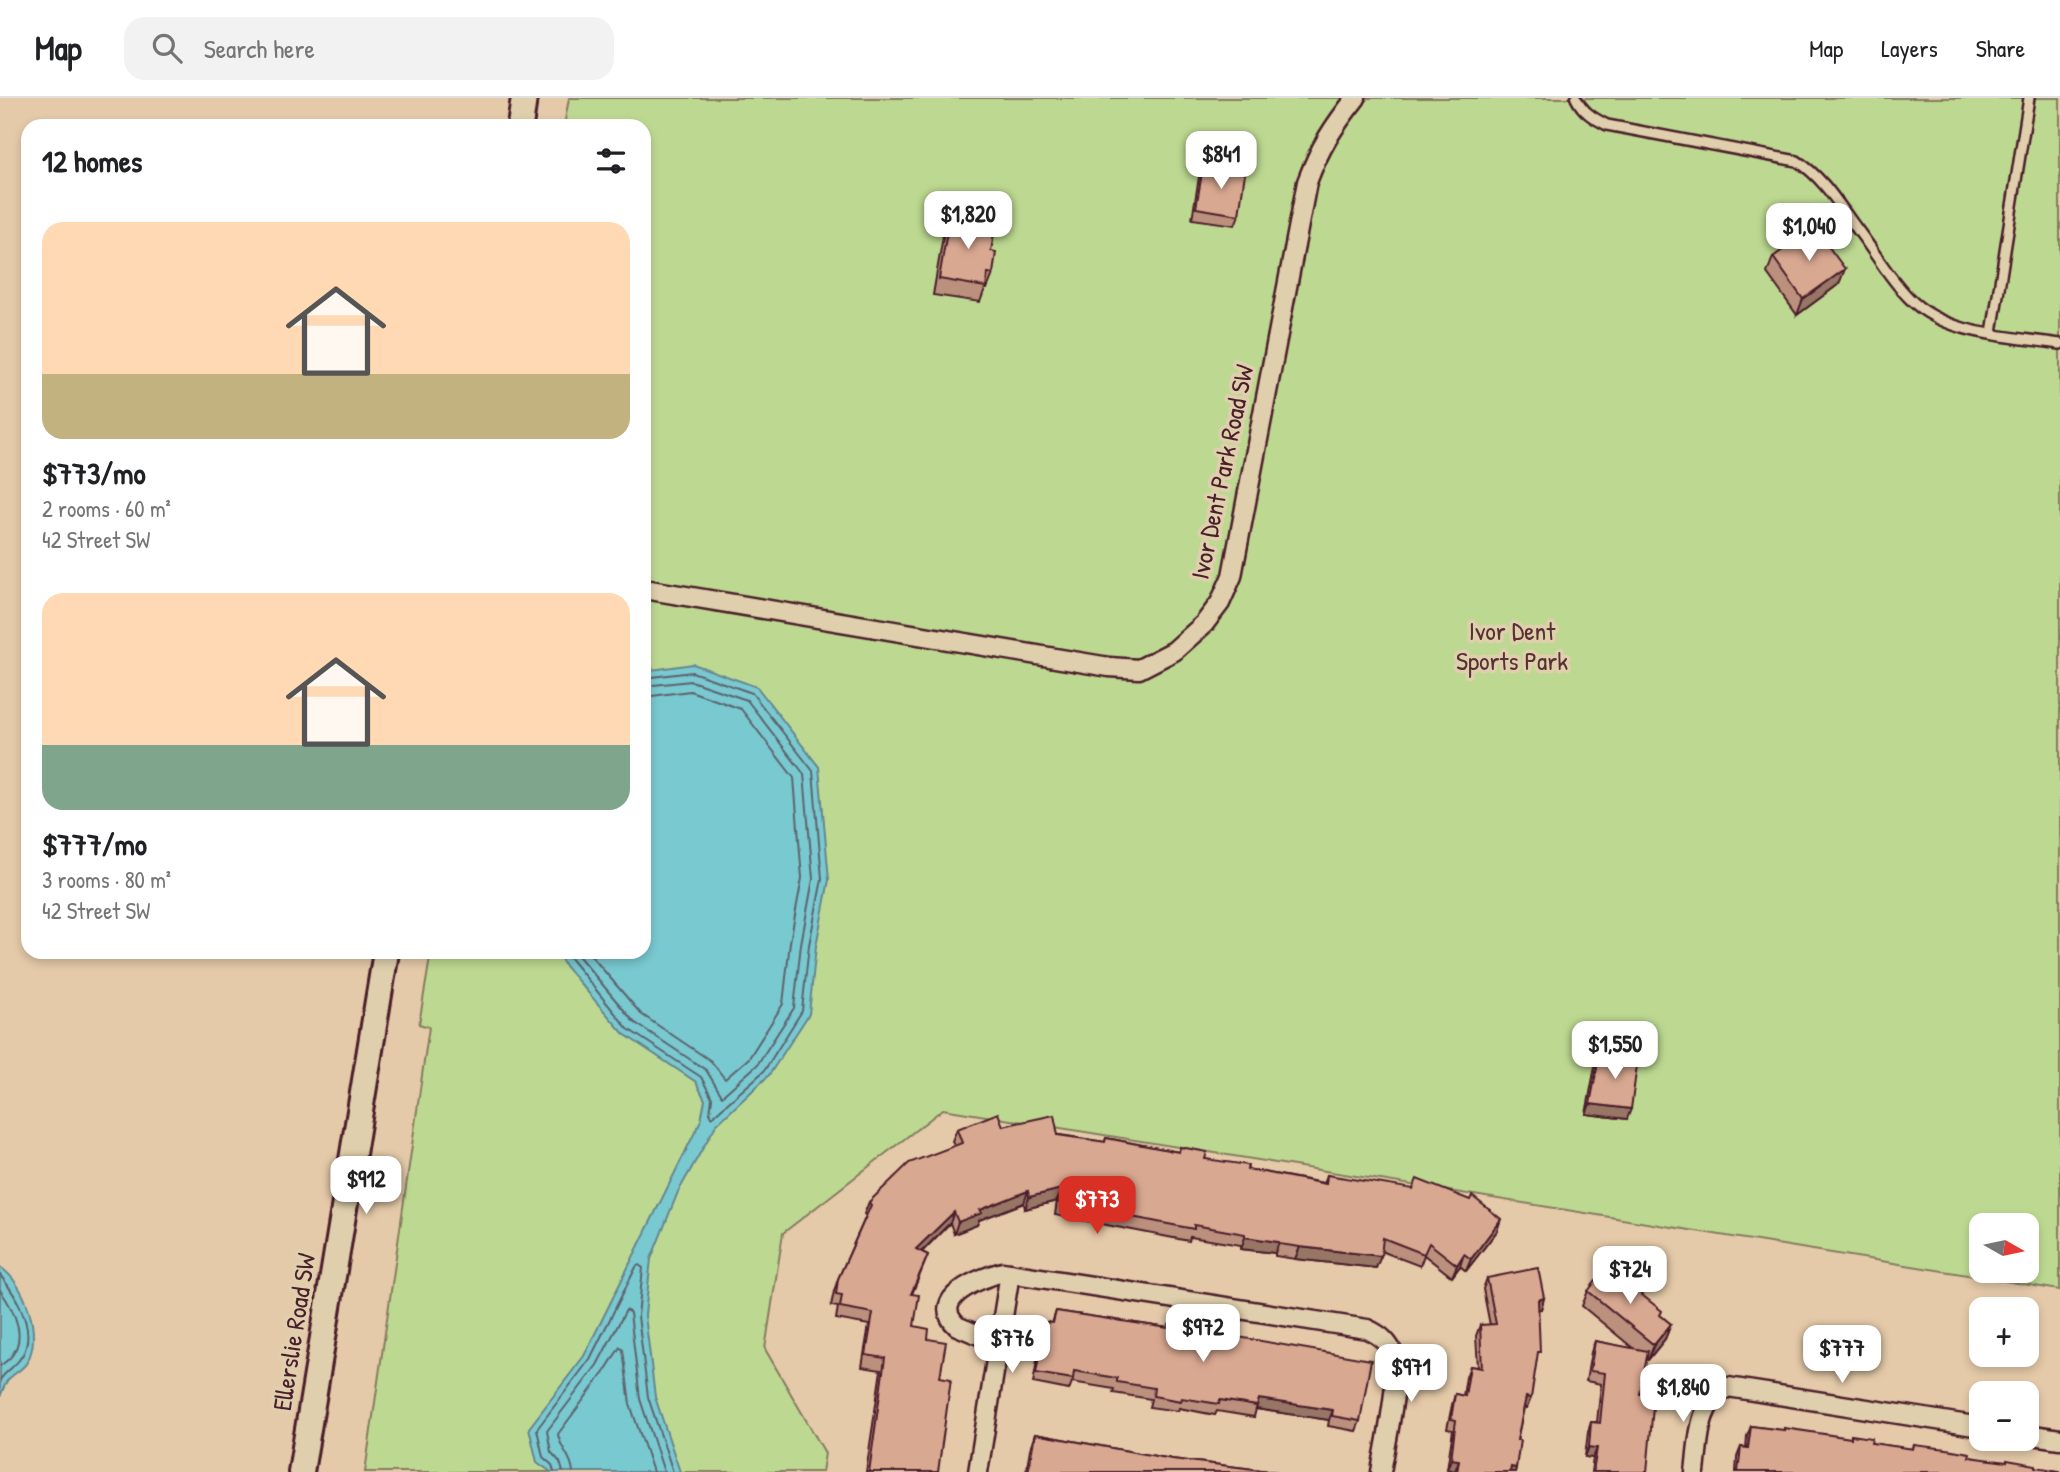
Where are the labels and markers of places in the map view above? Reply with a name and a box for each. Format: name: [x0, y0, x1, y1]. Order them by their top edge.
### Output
pin: $841: [1180, 132, 1262, 191]
pin: $1,820: [911, 192, 1025, 251]
pin: $1,040: [1752, 204, 1866, 263]
pin: $1,550: [1558, 1021, 1672, 1081]
pin: $912: [325, 1156, 407, 1216]
pin: $773: [1056, 1176, 1138, 1236]
pin: $724: [1589, 1246, 1671, 1306]
pin: $972: [1162, 1304, 1244, 1364]
pin: $776: [971, 1316, 1053, 1375]
pin: $777: [1801, 1326, 1883, 1385]
pin: $971: [1370, 1344, 1452, 1404]
pin: $1,840: [1626, 1364, 1740, 1424]

